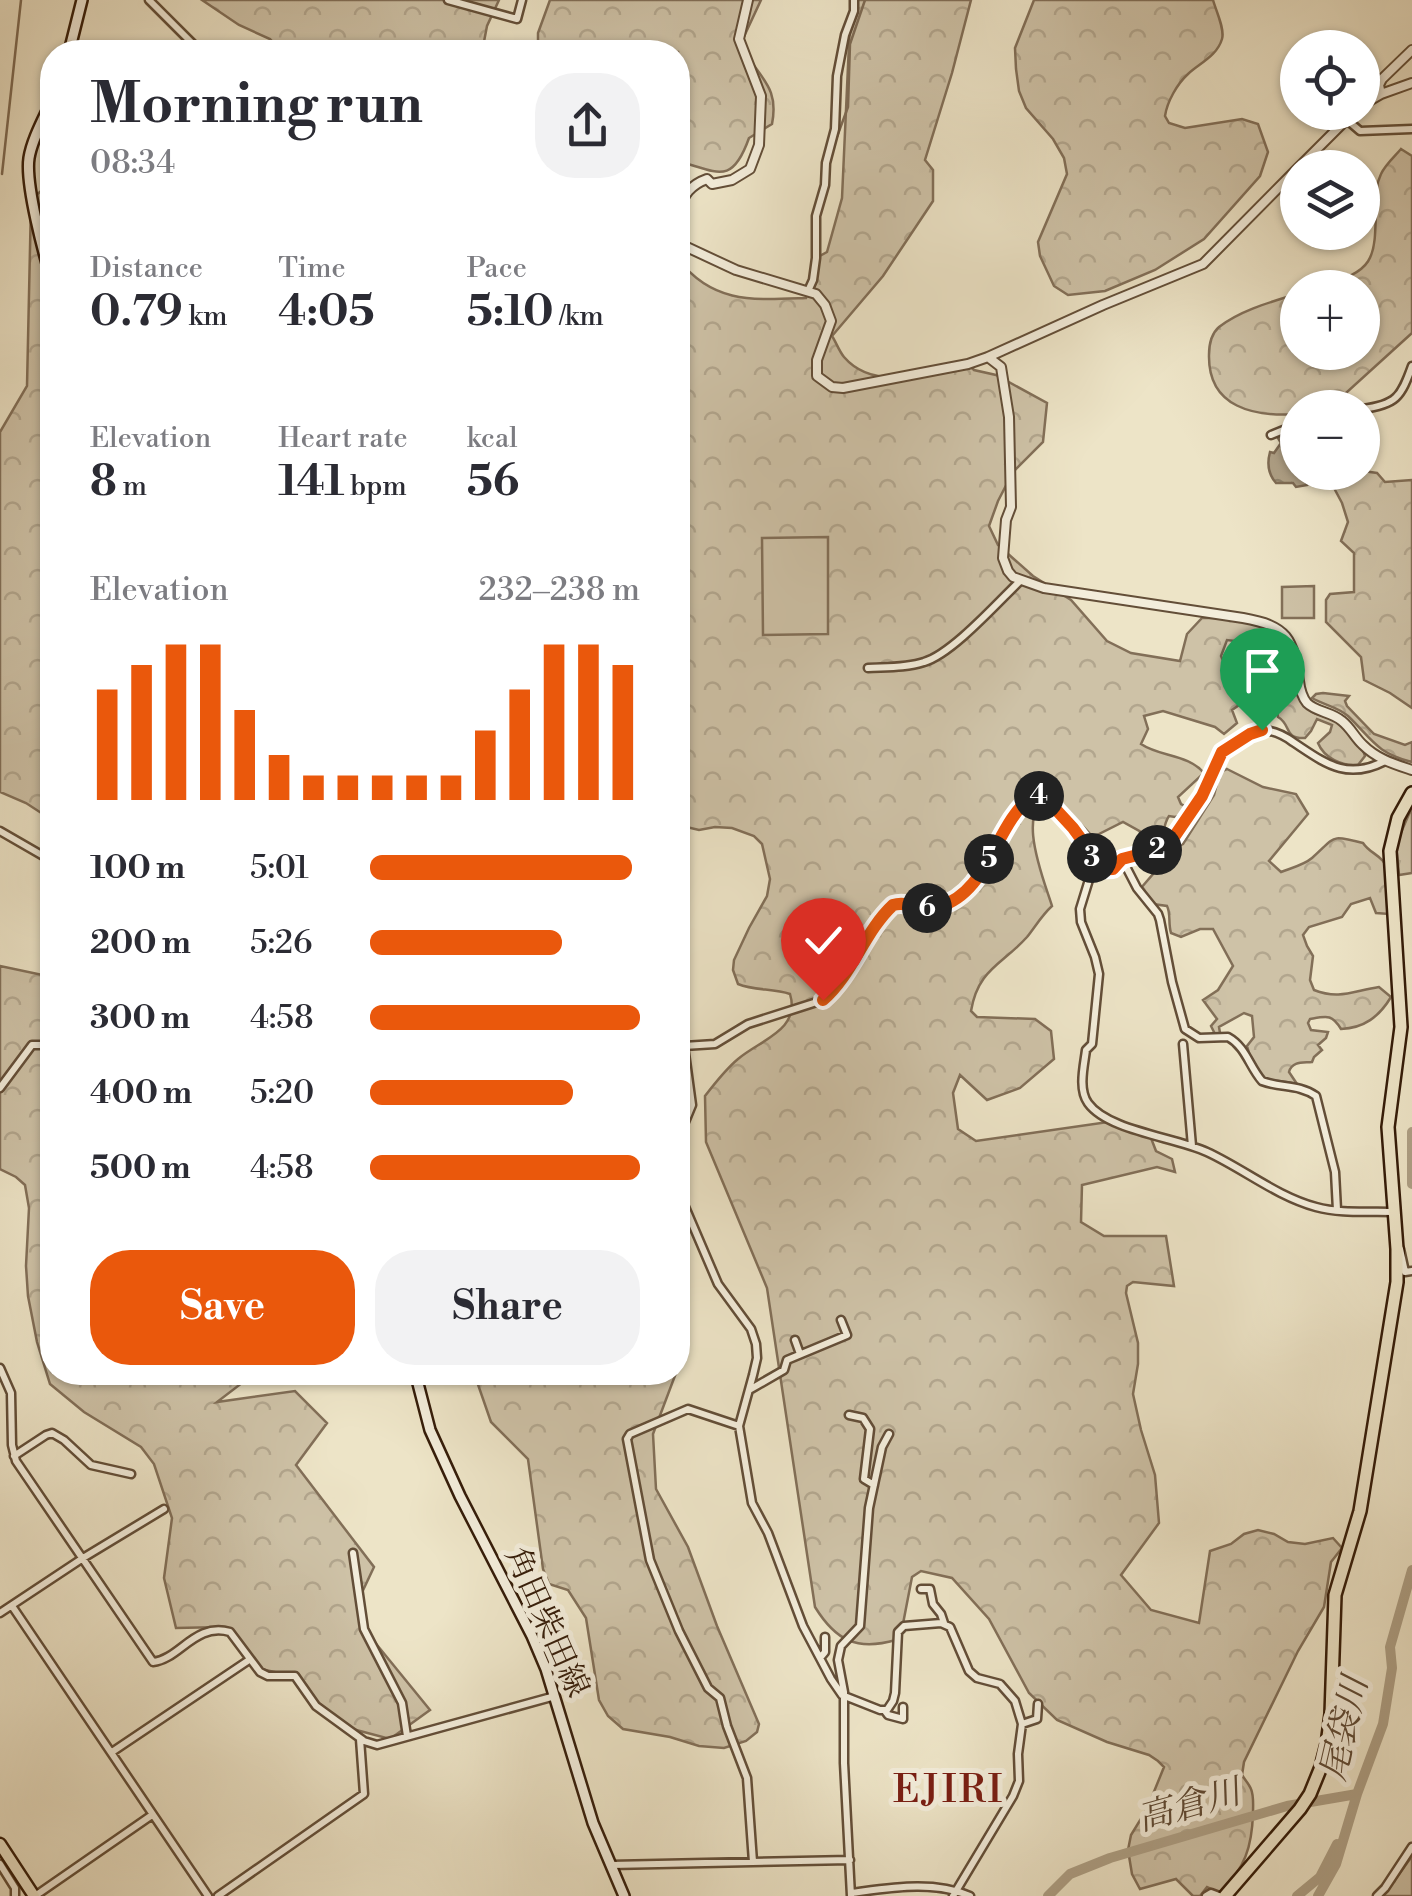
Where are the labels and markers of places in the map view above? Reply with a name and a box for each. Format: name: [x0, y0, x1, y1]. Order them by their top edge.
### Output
pin: [1220, 628, 1305, 731]
pin: 4: [1014, 771, 1064, 821]
pin: 2: [1132, 825, 1182, 875]
pin: 3: [1067, 833, 1117, 883]
pin: 5: [964, 834, 1014, 884]
pin: 6: [902, 883, 952, 933]
pin: [781, 898, 866, 1001]

